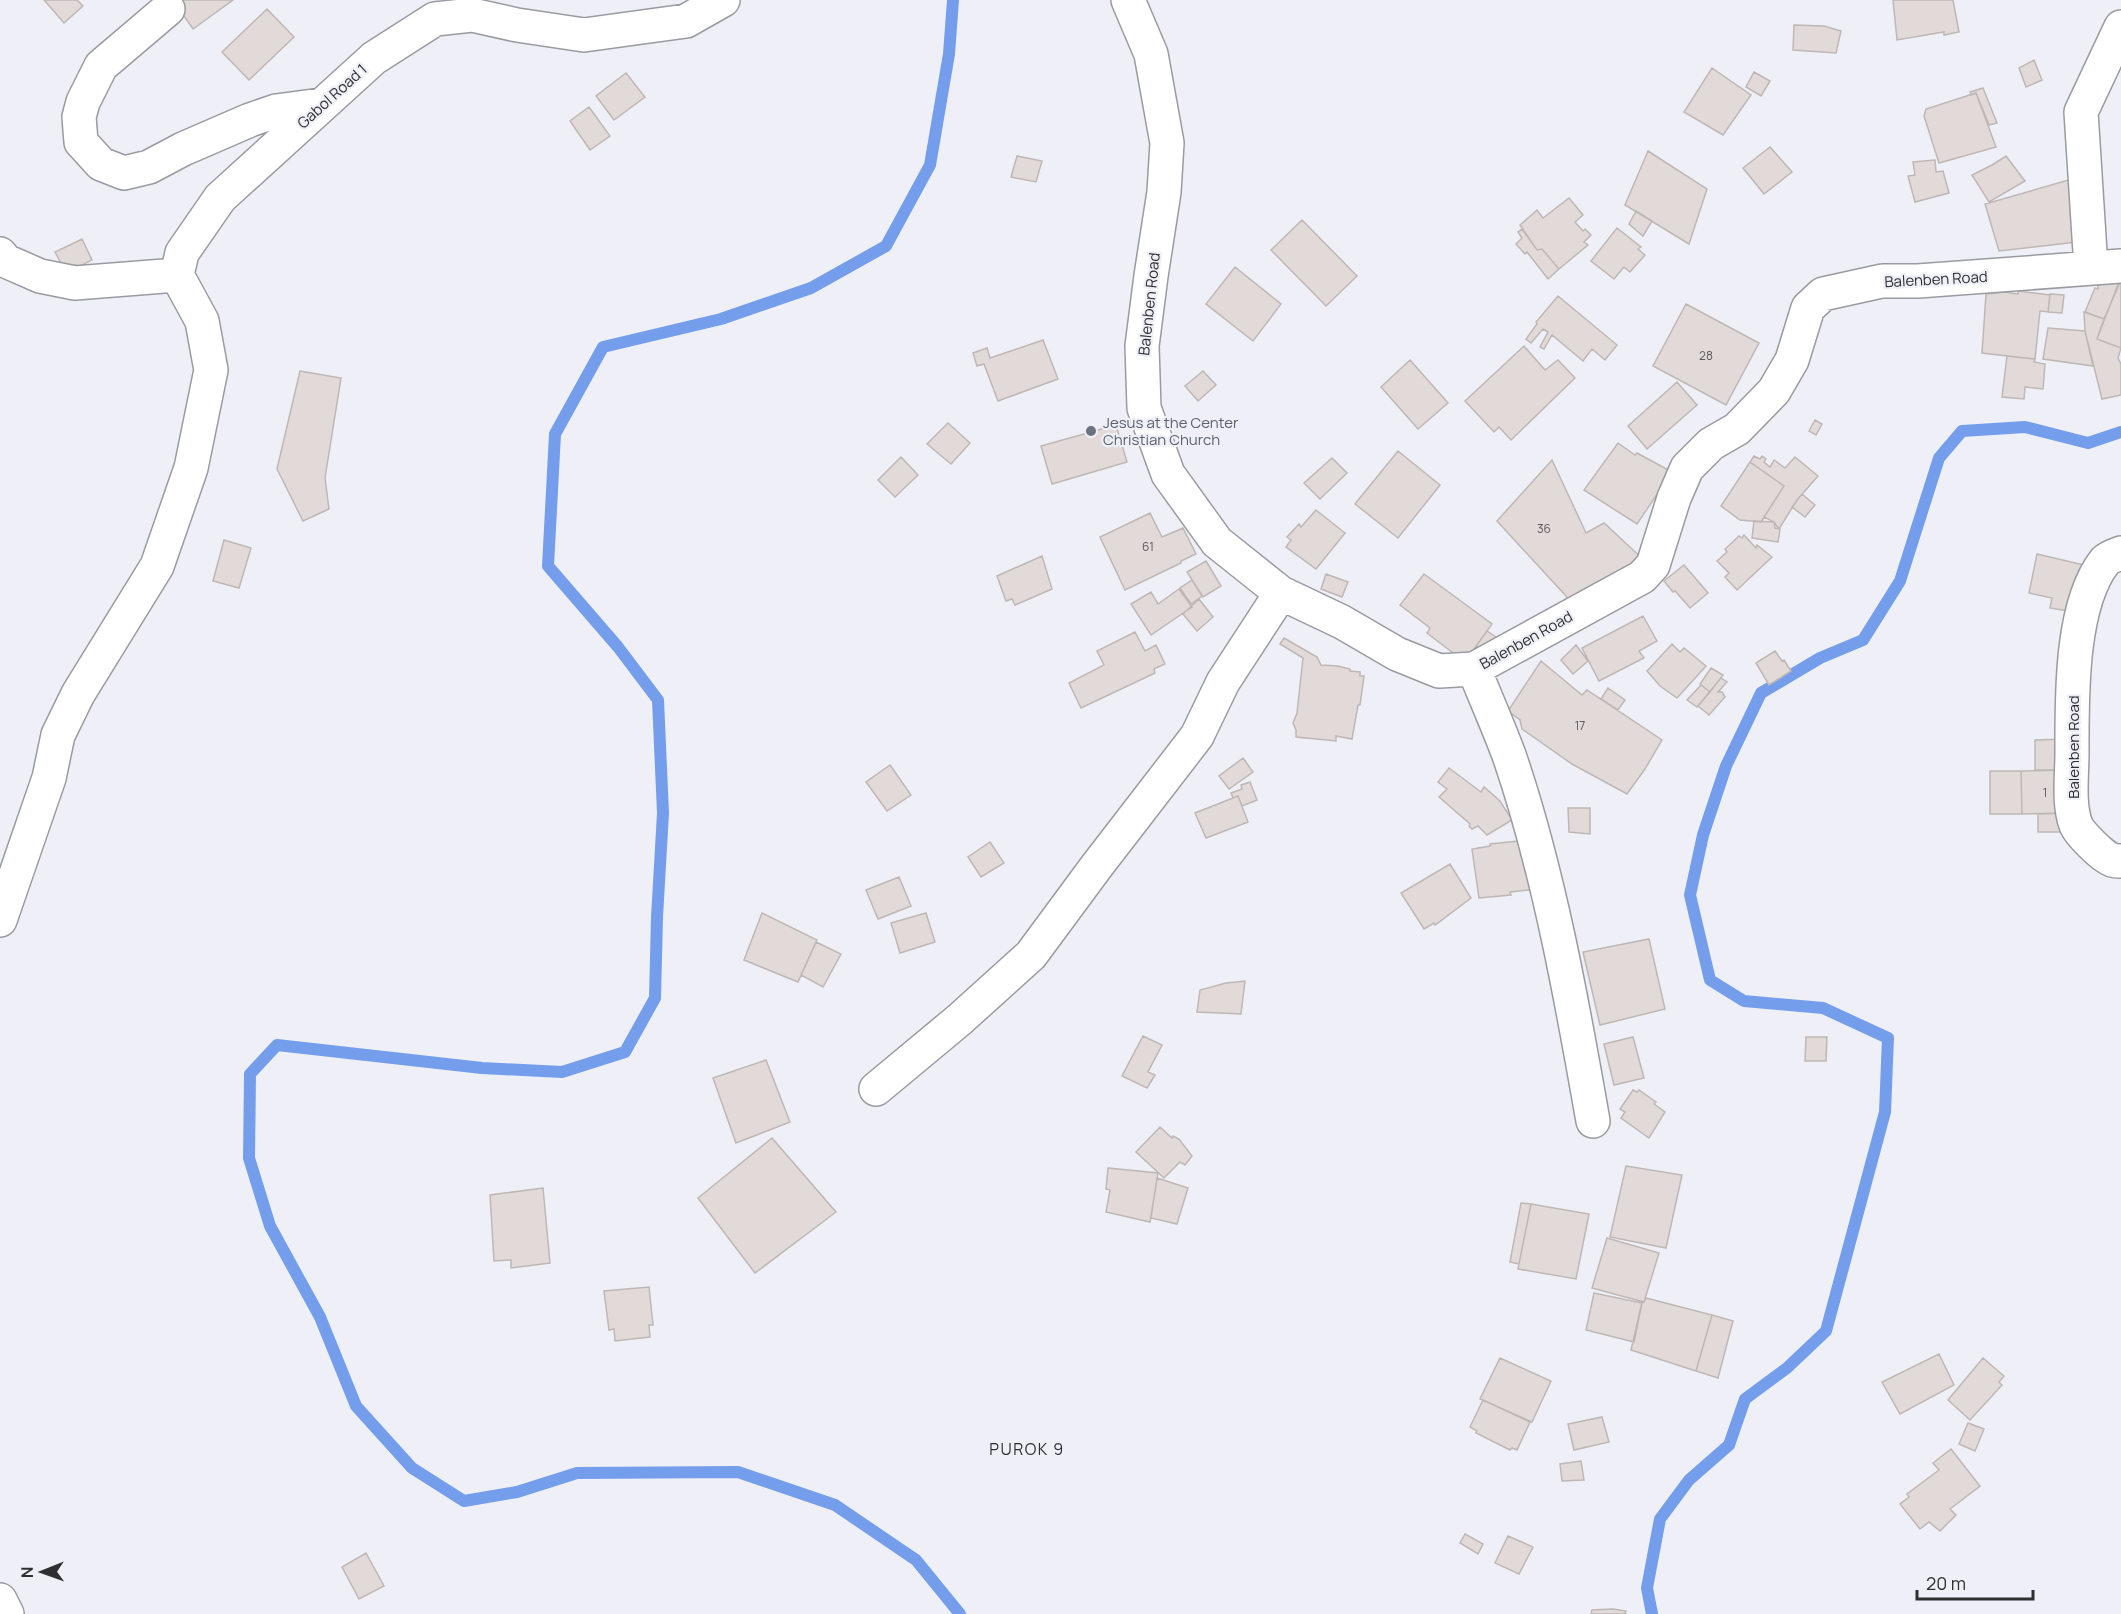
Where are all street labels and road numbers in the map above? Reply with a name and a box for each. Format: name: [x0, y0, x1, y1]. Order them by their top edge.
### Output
street label: Gabol Road 1: [292, 59, 372, 133]
street label: Balenben Road: [1133, 251, 1165, 357]
street label: Balenben Road: [1884, 266, 1988, 292]
street label: Balenben Road: [1476, 606, 1576, 674]
street label: Balenben Road: [2063, 695, 2084, 799]

